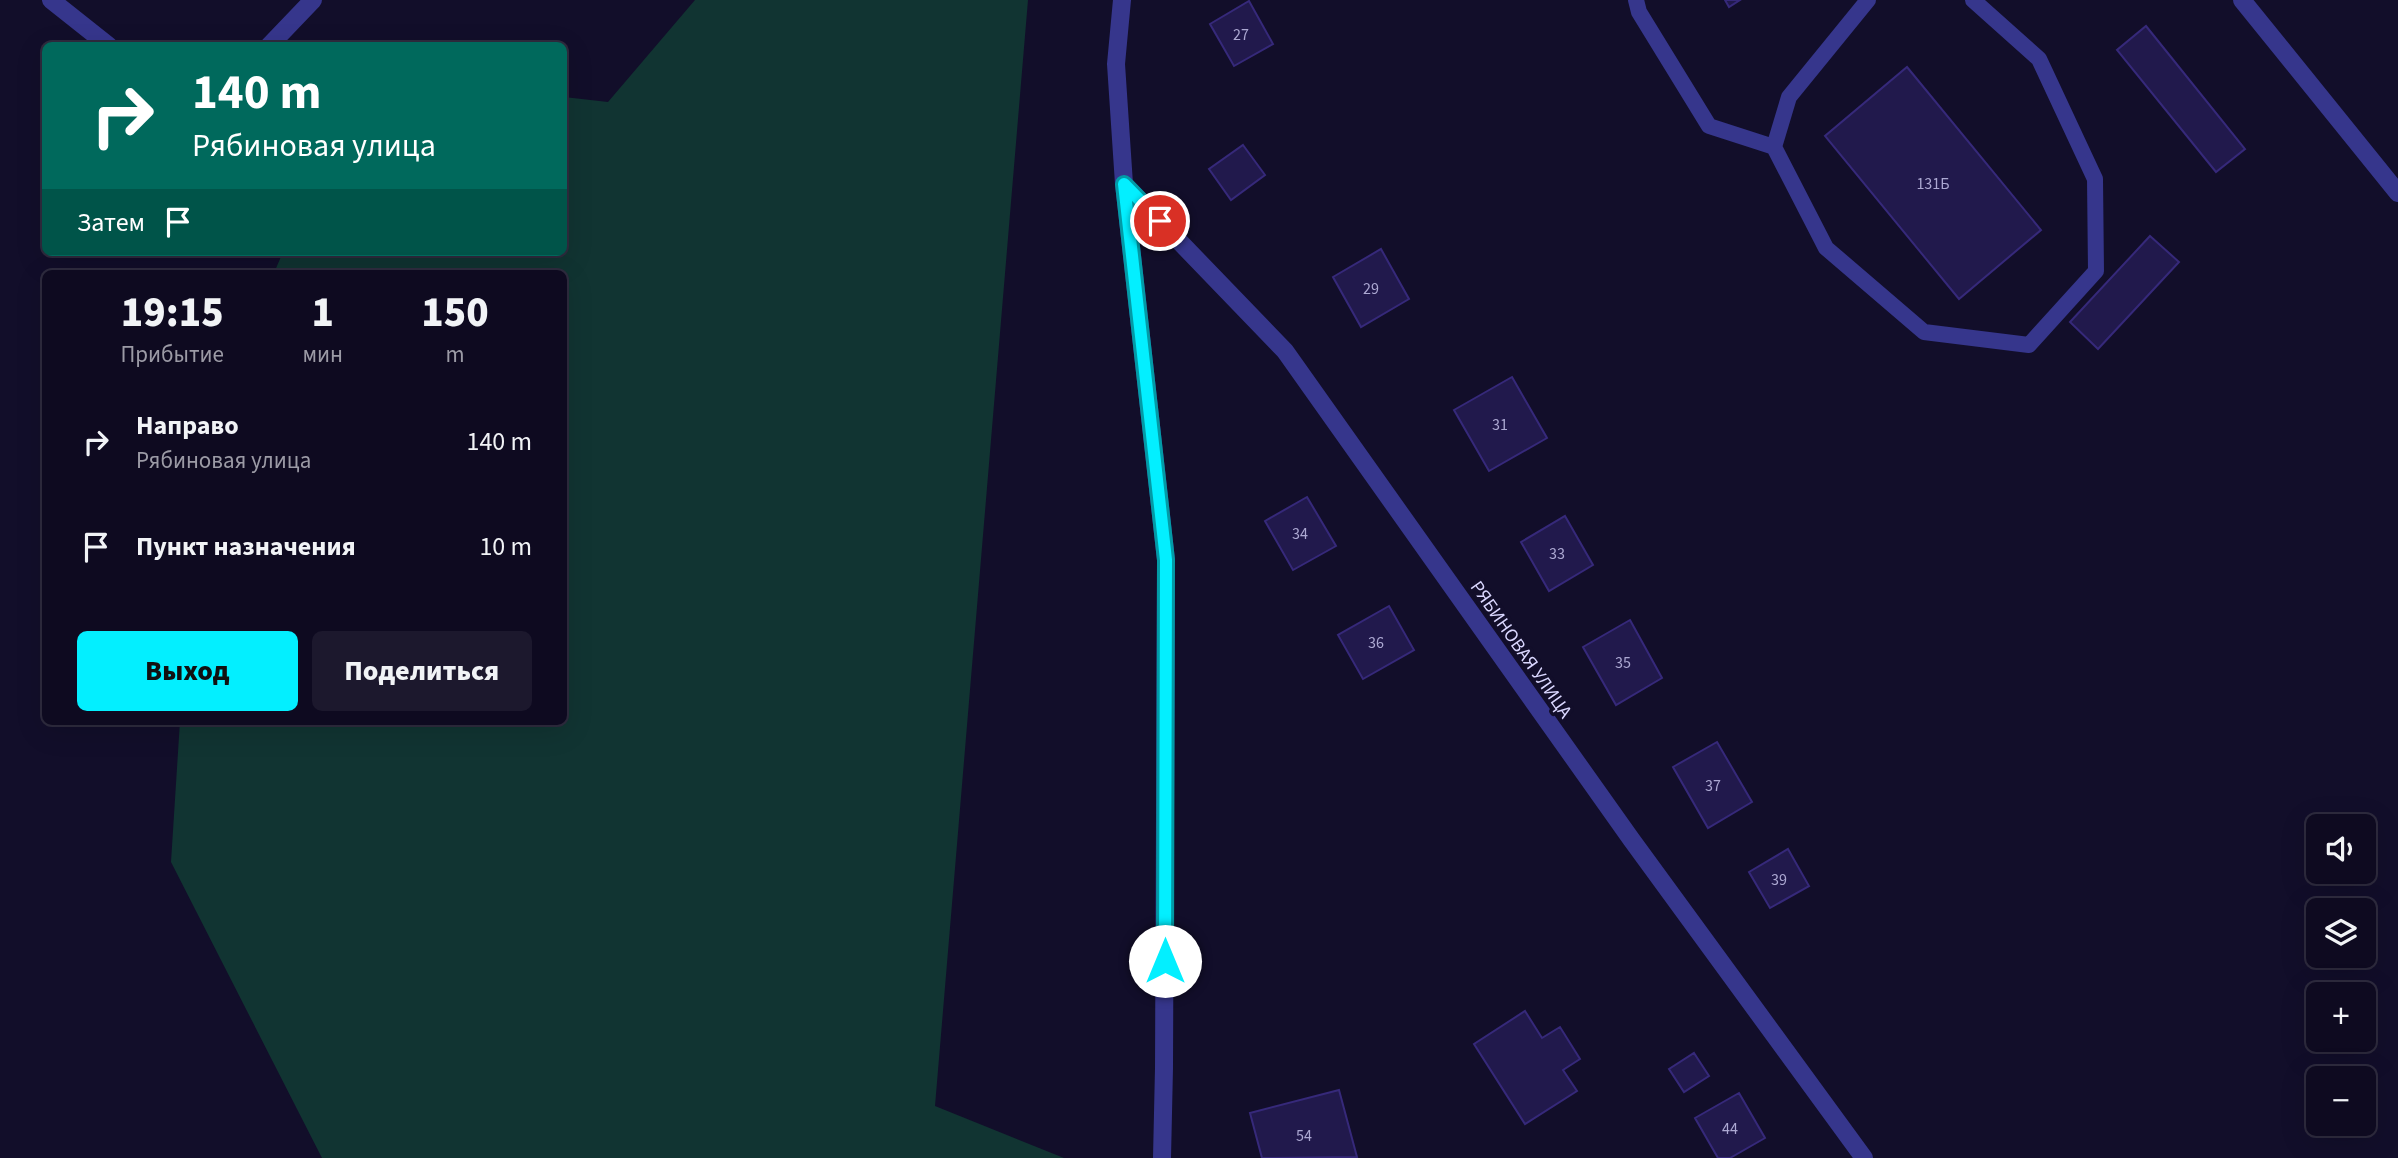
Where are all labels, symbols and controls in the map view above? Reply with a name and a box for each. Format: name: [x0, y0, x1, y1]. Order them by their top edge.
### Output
house number: 27: [1233, 24, 1249, 46]
text: 140 m: [192, 58, 321, 128]
icon: right: [77, 70, 168, 161]
text: Рябиновая улица: [192, 123, 436, 169]
house number: 131Б: [1916, 173, 1950, 195]
pin: [1130, 191, 1190, 251]
icon: arrive: [1141, 202, 1179, 240]
icon: arrive: [159, 203, 197, 241]
text: Затем: [77, 204, 145, 241]
house number: 29: [1363, 278, 1379, 300]
text: 19:15: [121, 283, 224, 343]
text: 1: [311, 283, 334, 343]
text: 150: [421, 283, 489, 343]
text: Прибытие: [120, 338, 224, 371]
text: мин: [302, 338, 343, 371]
text: m: [445, 338, 464, 371]
text: Направо: [136, 407, 239, 444]
house number: 31: [1492, 414, 1508, 436]
icon: right: [77, 423, 115, 461]
text: 140 m: [466, 423, 532, 460]
text: Рябиновая улица: [136, 444, 311, 477]
house number: 34: [1292, 523, 1308, 545]
icon: arrive: [77, 528, 115, 566]
text: Пункт назначения: [136, 528, 356, 565]
text: 10 m: [479, 528, 532, 565]
house number: 33: [1549, 543, 1565, 565]
street label: РЯБИНОВАЯ УЛИЦА: [1463, 576, 1579, 725]
button: Выход: [77, 631, 298, 711]
button: Поделиться: [312, 631, 532, 711]
house number: 36: [1368, 632, 1384, 654]
house number: 35: [1615, 652, 1631, 674]
house number: 37: [1705, 775, 1721, 797]
map controls: [2306, 814, 2376, 1136]
button: sound: [2306, 814, 2376, 884]
house number: 39: [1771, 869, 1787, 891]
button: layers: [2306, 898, 2376, 968]
position arrow: [1128, 924, 1202, 998]
button: +: [2306, 982, 2376, 1052]
button: −: [2306, 1066, 2376, 1136]
house number: 44: [1722, 1118, 1738, 1140]
house number: 54: [1296, 1125, 1312, 1147]

